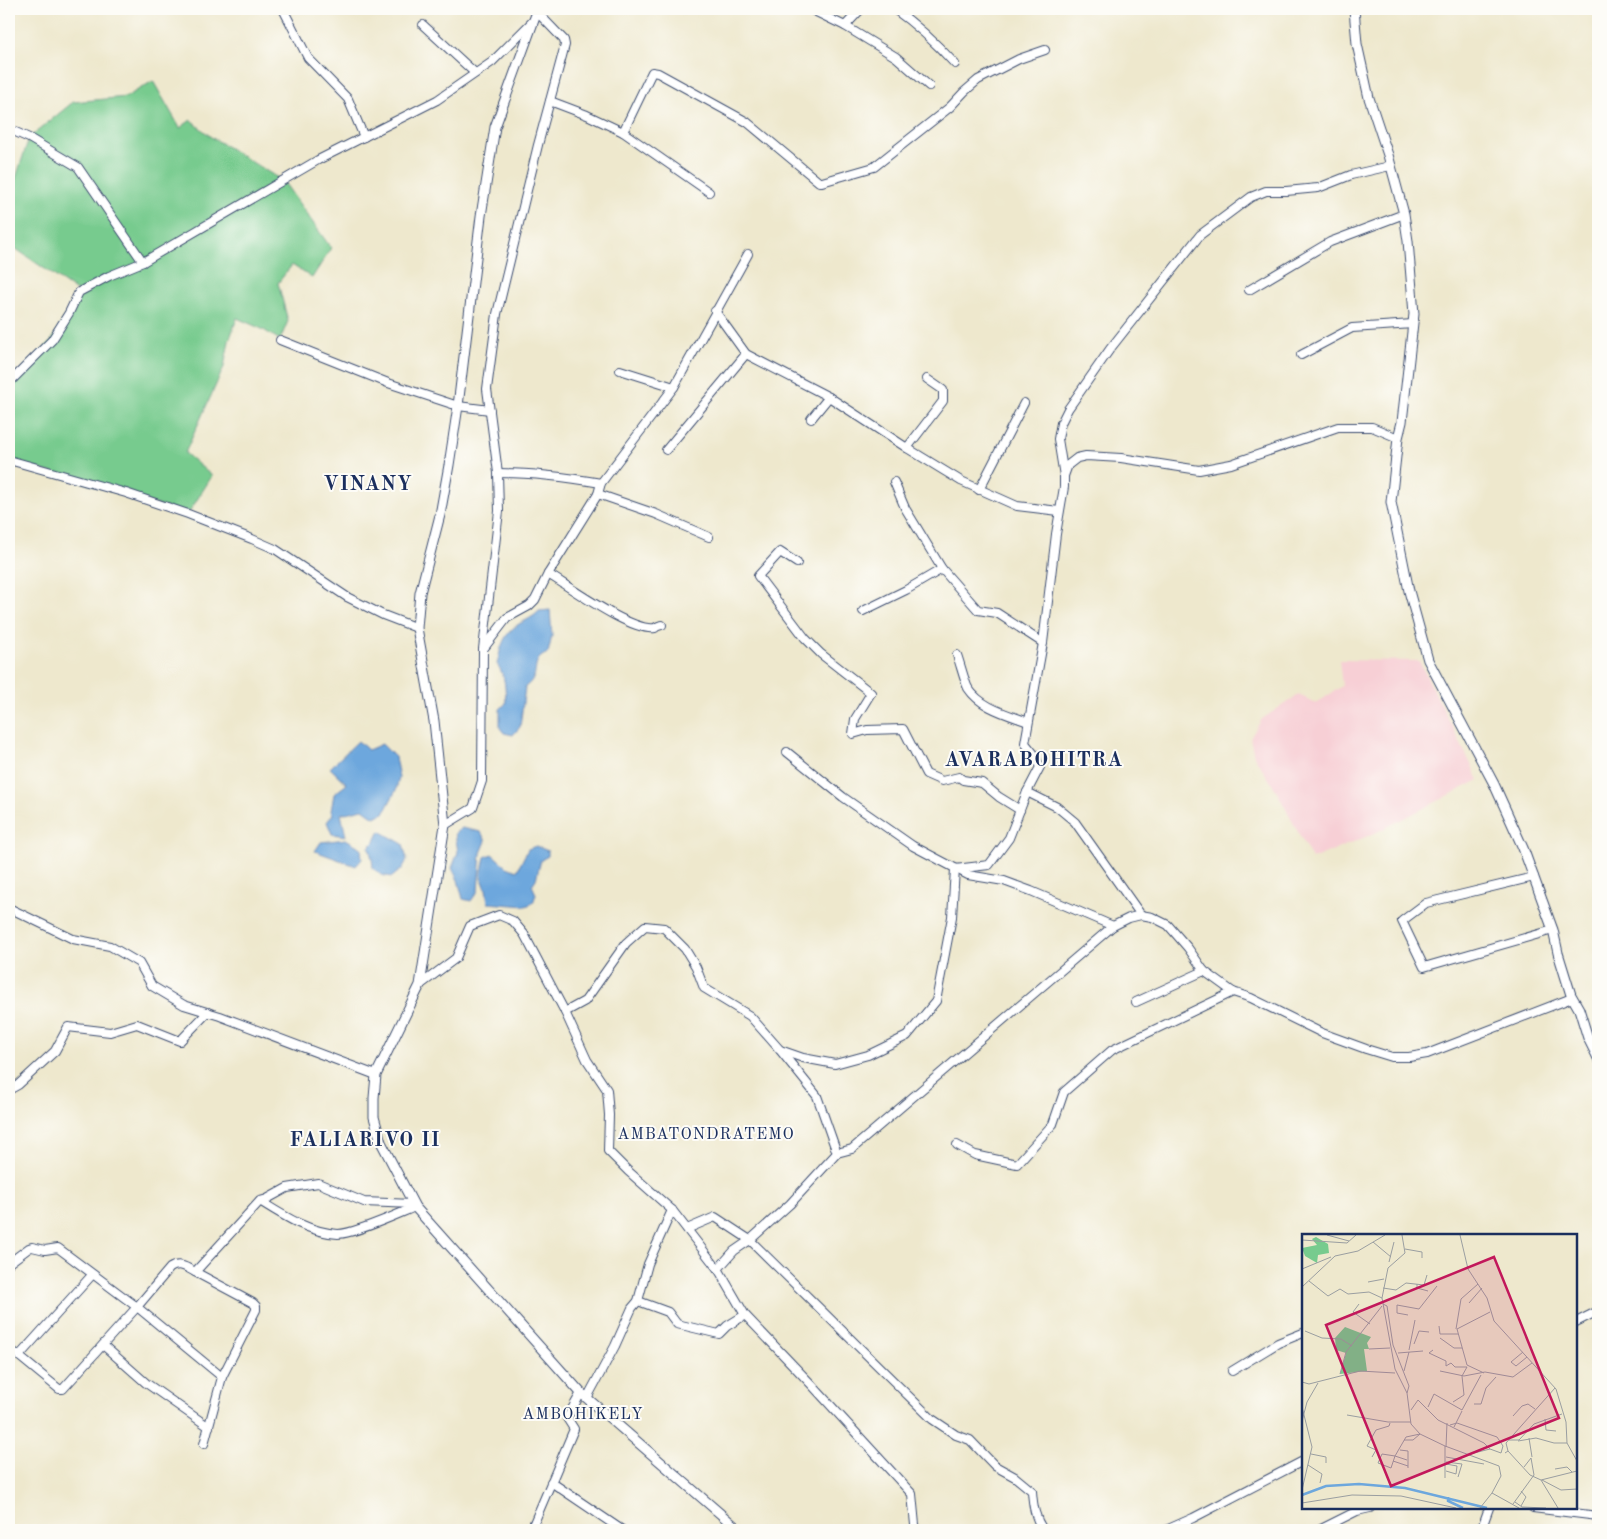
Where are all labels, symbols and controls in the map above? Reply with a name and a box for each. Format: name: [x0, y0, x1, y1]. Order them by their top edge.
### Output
district label: VINANY: [323, 475, 413, 495]
district label: AVARABOHITRA: [945, 751, 1123, 771]
district label: AMBATONDRATEMO: [617, 1127, 795, 1143]
district label: FALIARIVO II: [290, 1131, 441, 1151]
inset map: [1302, 1234, 1577, 1509]
district label: AMBOHIKELY: [522, 1407, 644, 1423]

